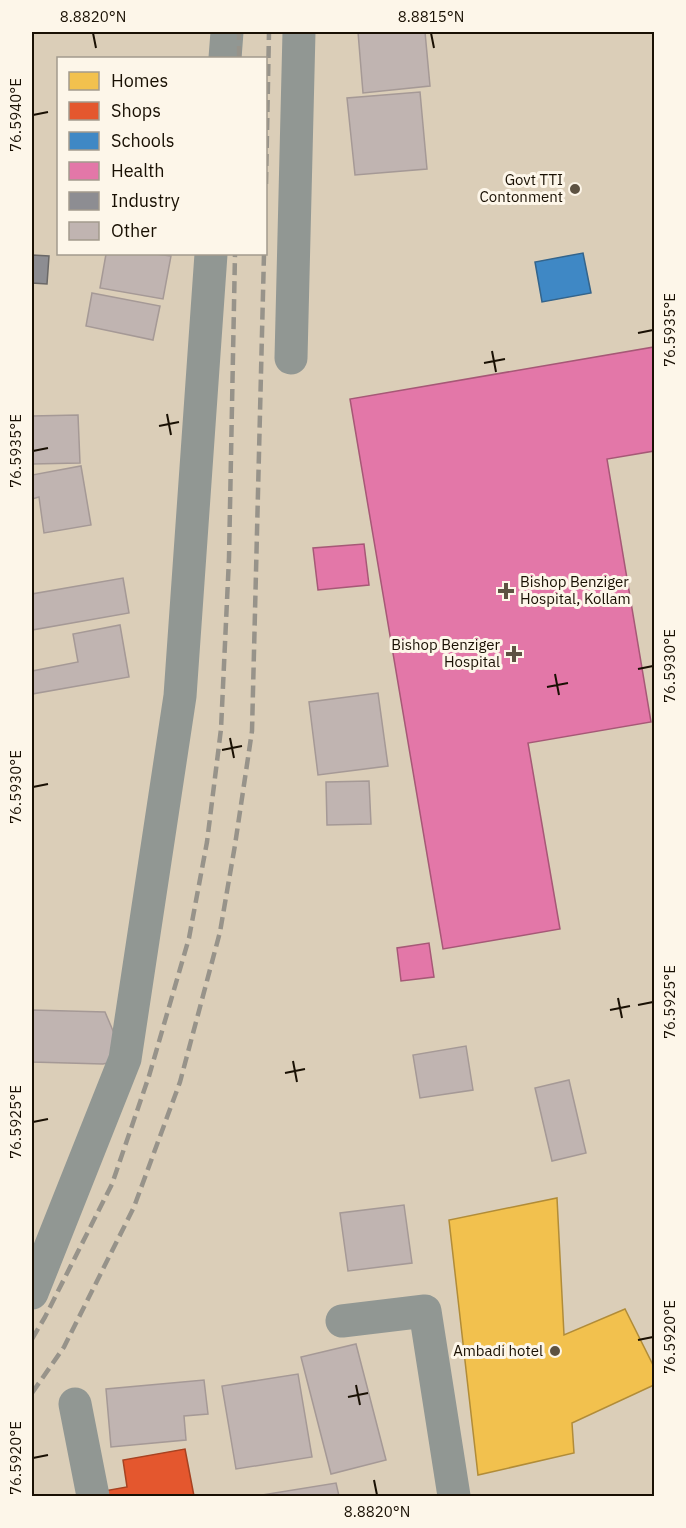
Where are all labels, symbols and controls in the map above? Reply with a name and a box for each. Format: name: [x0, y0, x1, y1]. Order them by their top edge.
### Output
text: 8.8820°N: [60, 7, 126, 26]
text: 8.8815°N: [398, 7, 464, 26]
legend: [57, 57, 267, 255]
text: Homes: [111, 69, 168, 92]
text: 76.5940°E: [6, 78, 25, 152]
text: Shops: [111, 99, 161, 122]
text: Schools: [111, 129, 175, 152]
text: Health: [111, 159, 165, 182]
place label: Govt TTI Contonment: [480, 170, 563, 206]
marker: Govt TTI Contonment: [568, 182, 582, 196]
text: Industry: [111, 189, 180, 212]
text: Other: [111, 219, 157, 242]
text: 76.5935°E: [660, 293, 679, 367]
text: 76.5935°E: [6, 414, 25, 488]
place label: Bishop Benziger Hospital, Kollam: [520, 572, 631, 608]
marker: Bishop Benziger Hospital, Kollam: [497, 582, 515, 600]
text: 76.5930°E: [660, 629, 679, 703]
place label: Bishop Benziger Hospital: [391, 635, 500, 671]
marker: Bishop Benziger Hospital: [505, 645, 523, 663]
text: 76.5930°E: [6, 750, 25, 824]
text: 76.5925°E: [660, 965, 679, 1039]
text: 76.5925°E: [6, 1085, 25, 1159]
text: 76.5920°E: [660, 1300, 679, 1374]
place label: Ambadi hotel: [453, 1341, 543, 1360]
marker: Ambadi hotel: [548, 1344, 562, 1358]
text: 76.5920°E: [6, 1421, 25, 1495]
text: 8.8820°N: [344, 1502, 410, 1521]

